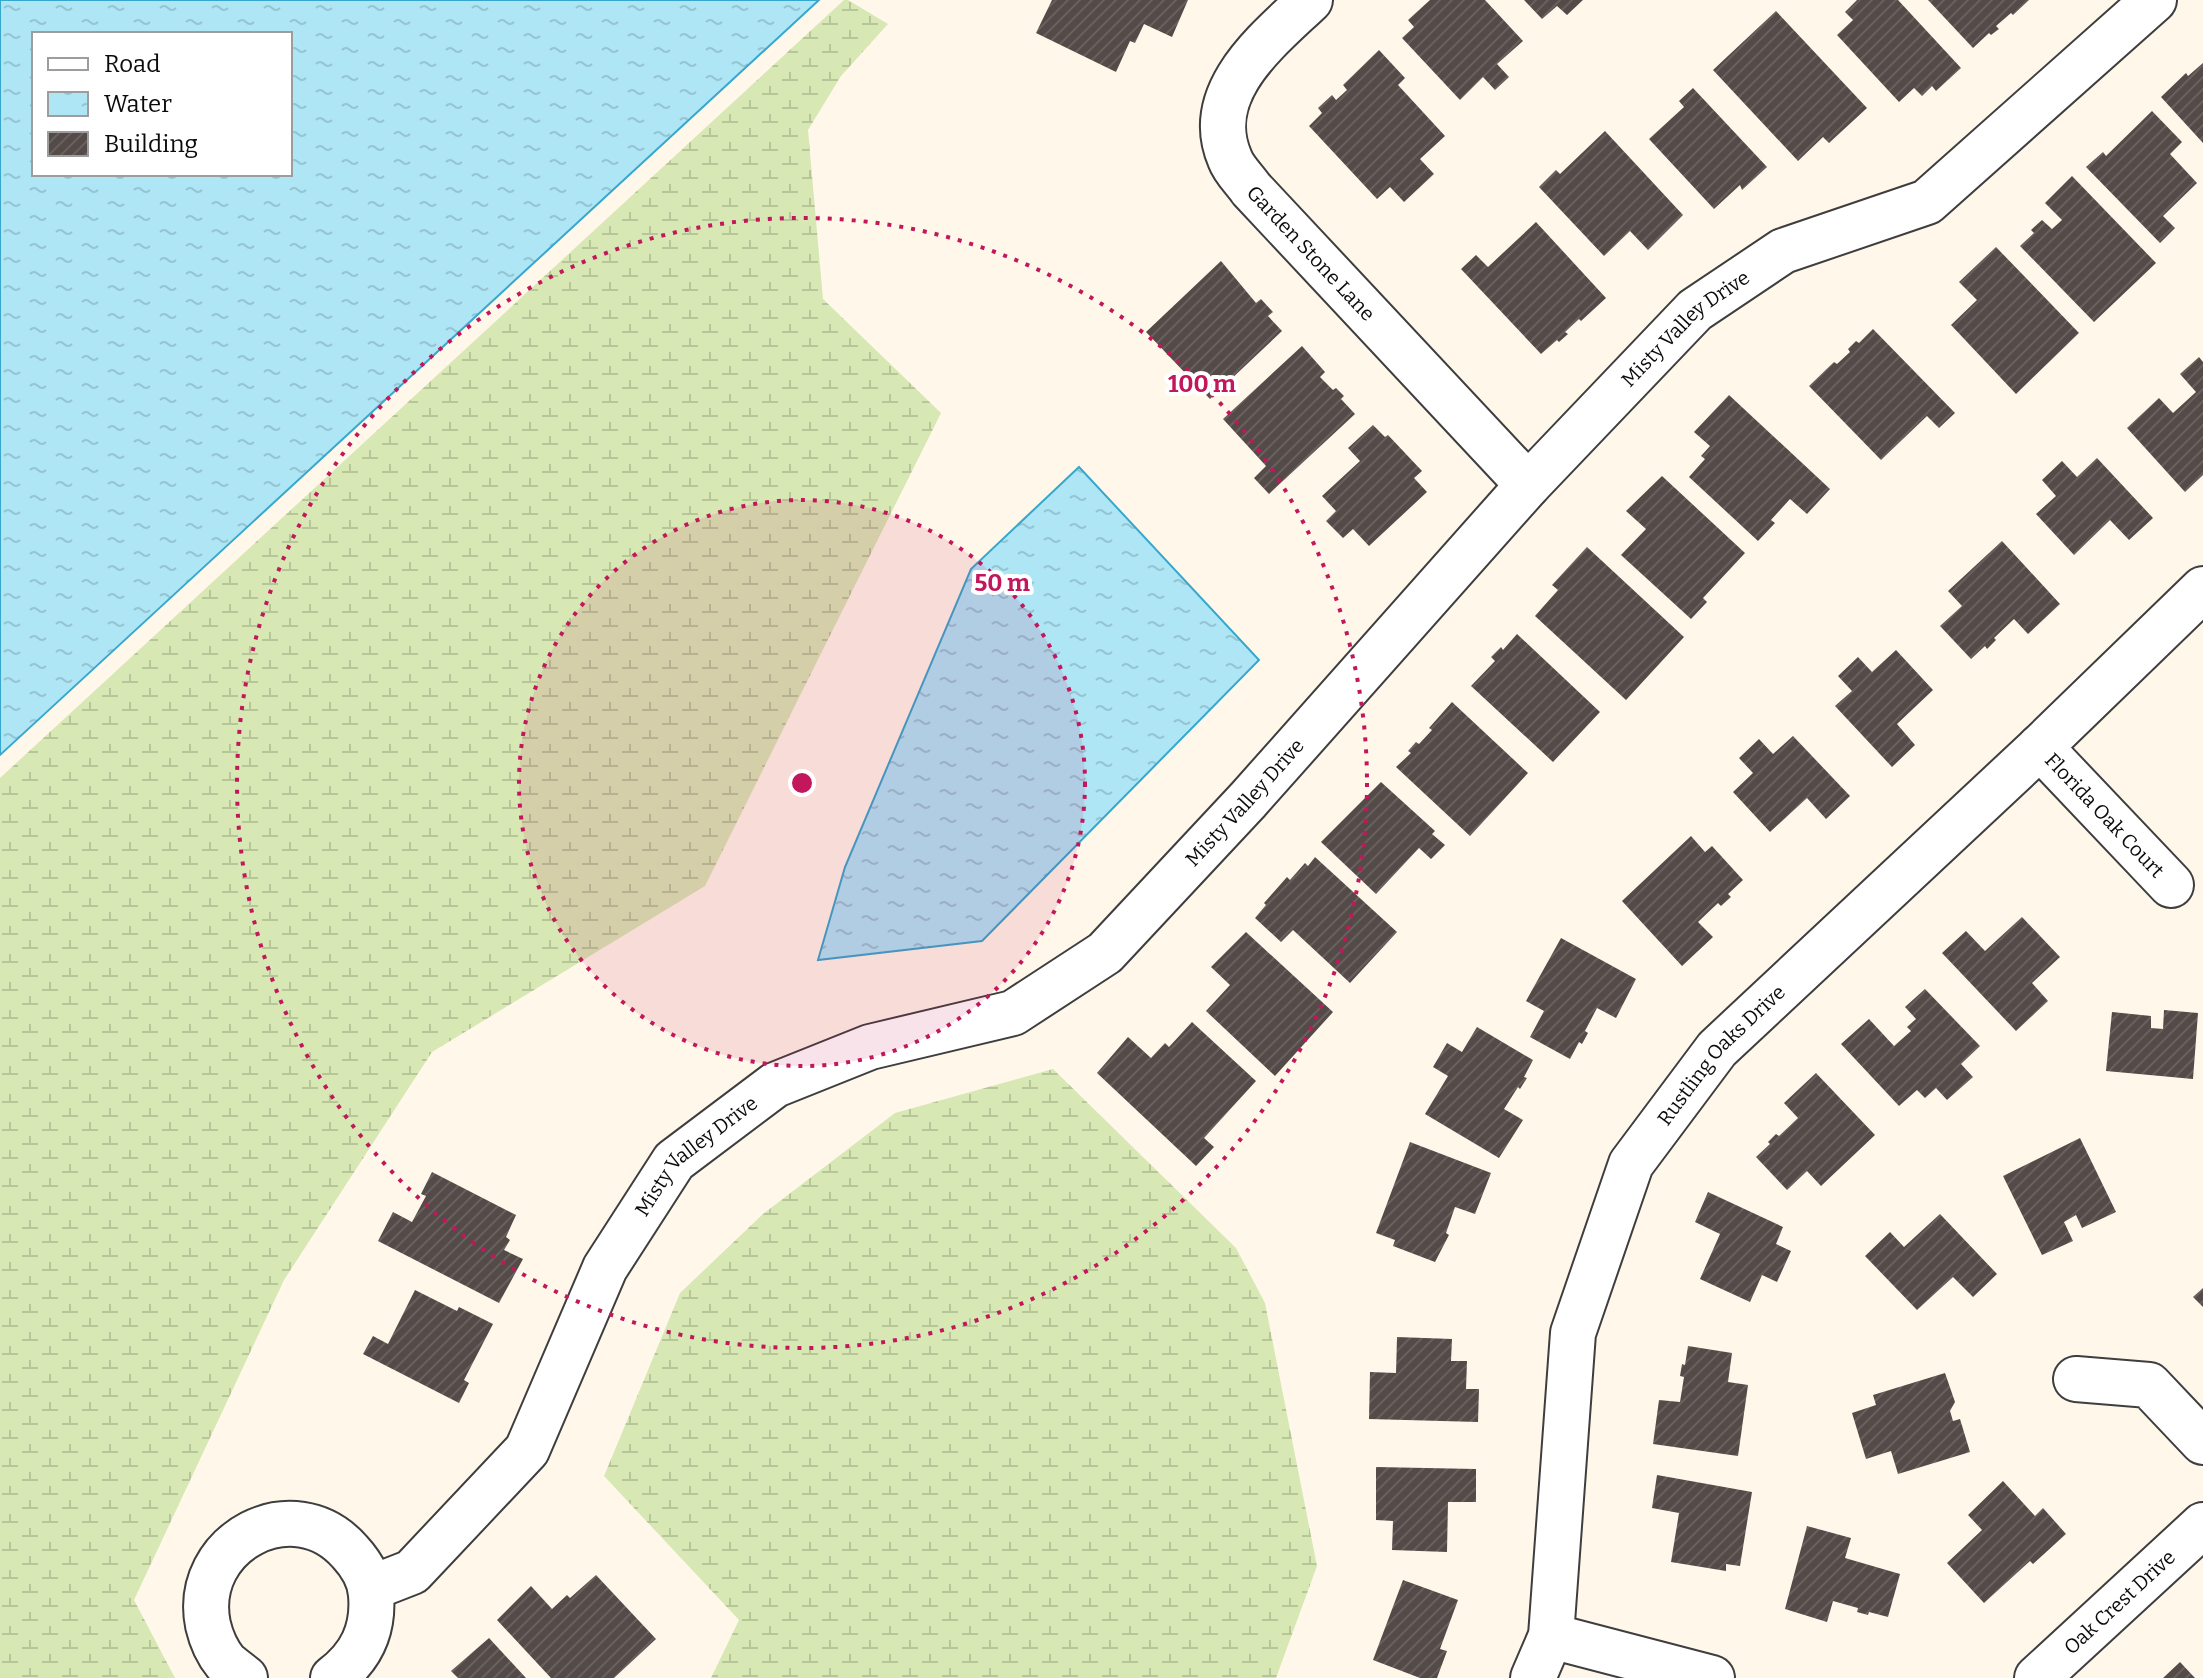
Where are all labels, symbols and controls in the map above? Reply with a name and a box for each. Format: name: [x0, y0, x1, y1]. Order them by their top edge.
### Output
legend: [32, 32, 292, 176]
text: Road: [104, 50, 160, 78]
text: Water: [104, 90, 172, 118]
text: Building: [104, 130, 198, 158]
street label: Garden Stone Lane: [1242, 180, 1380, 326]
street label: Misty Valley Drive: [1616, 265, 1754, 392]
text: 100 m: [1168, 370, 1236, 398]
text: 50 m: [974, 569, 1030, 597]
street label: Misty Valley Drive: [1180, 734, 1309, 871]
street label: Florida Oak Court: [2040, 748, 2169, 882]
centre of rings: [788, 769, 816, 797]
street label: Rustling Oaks Drive: [1652, 980, 1790, 1130]
street label: Misty Valley Drive: [630, 1091, 762, 1220]
street label: Oak Crest Drive: [2059, 1545, 2180, 1659]

